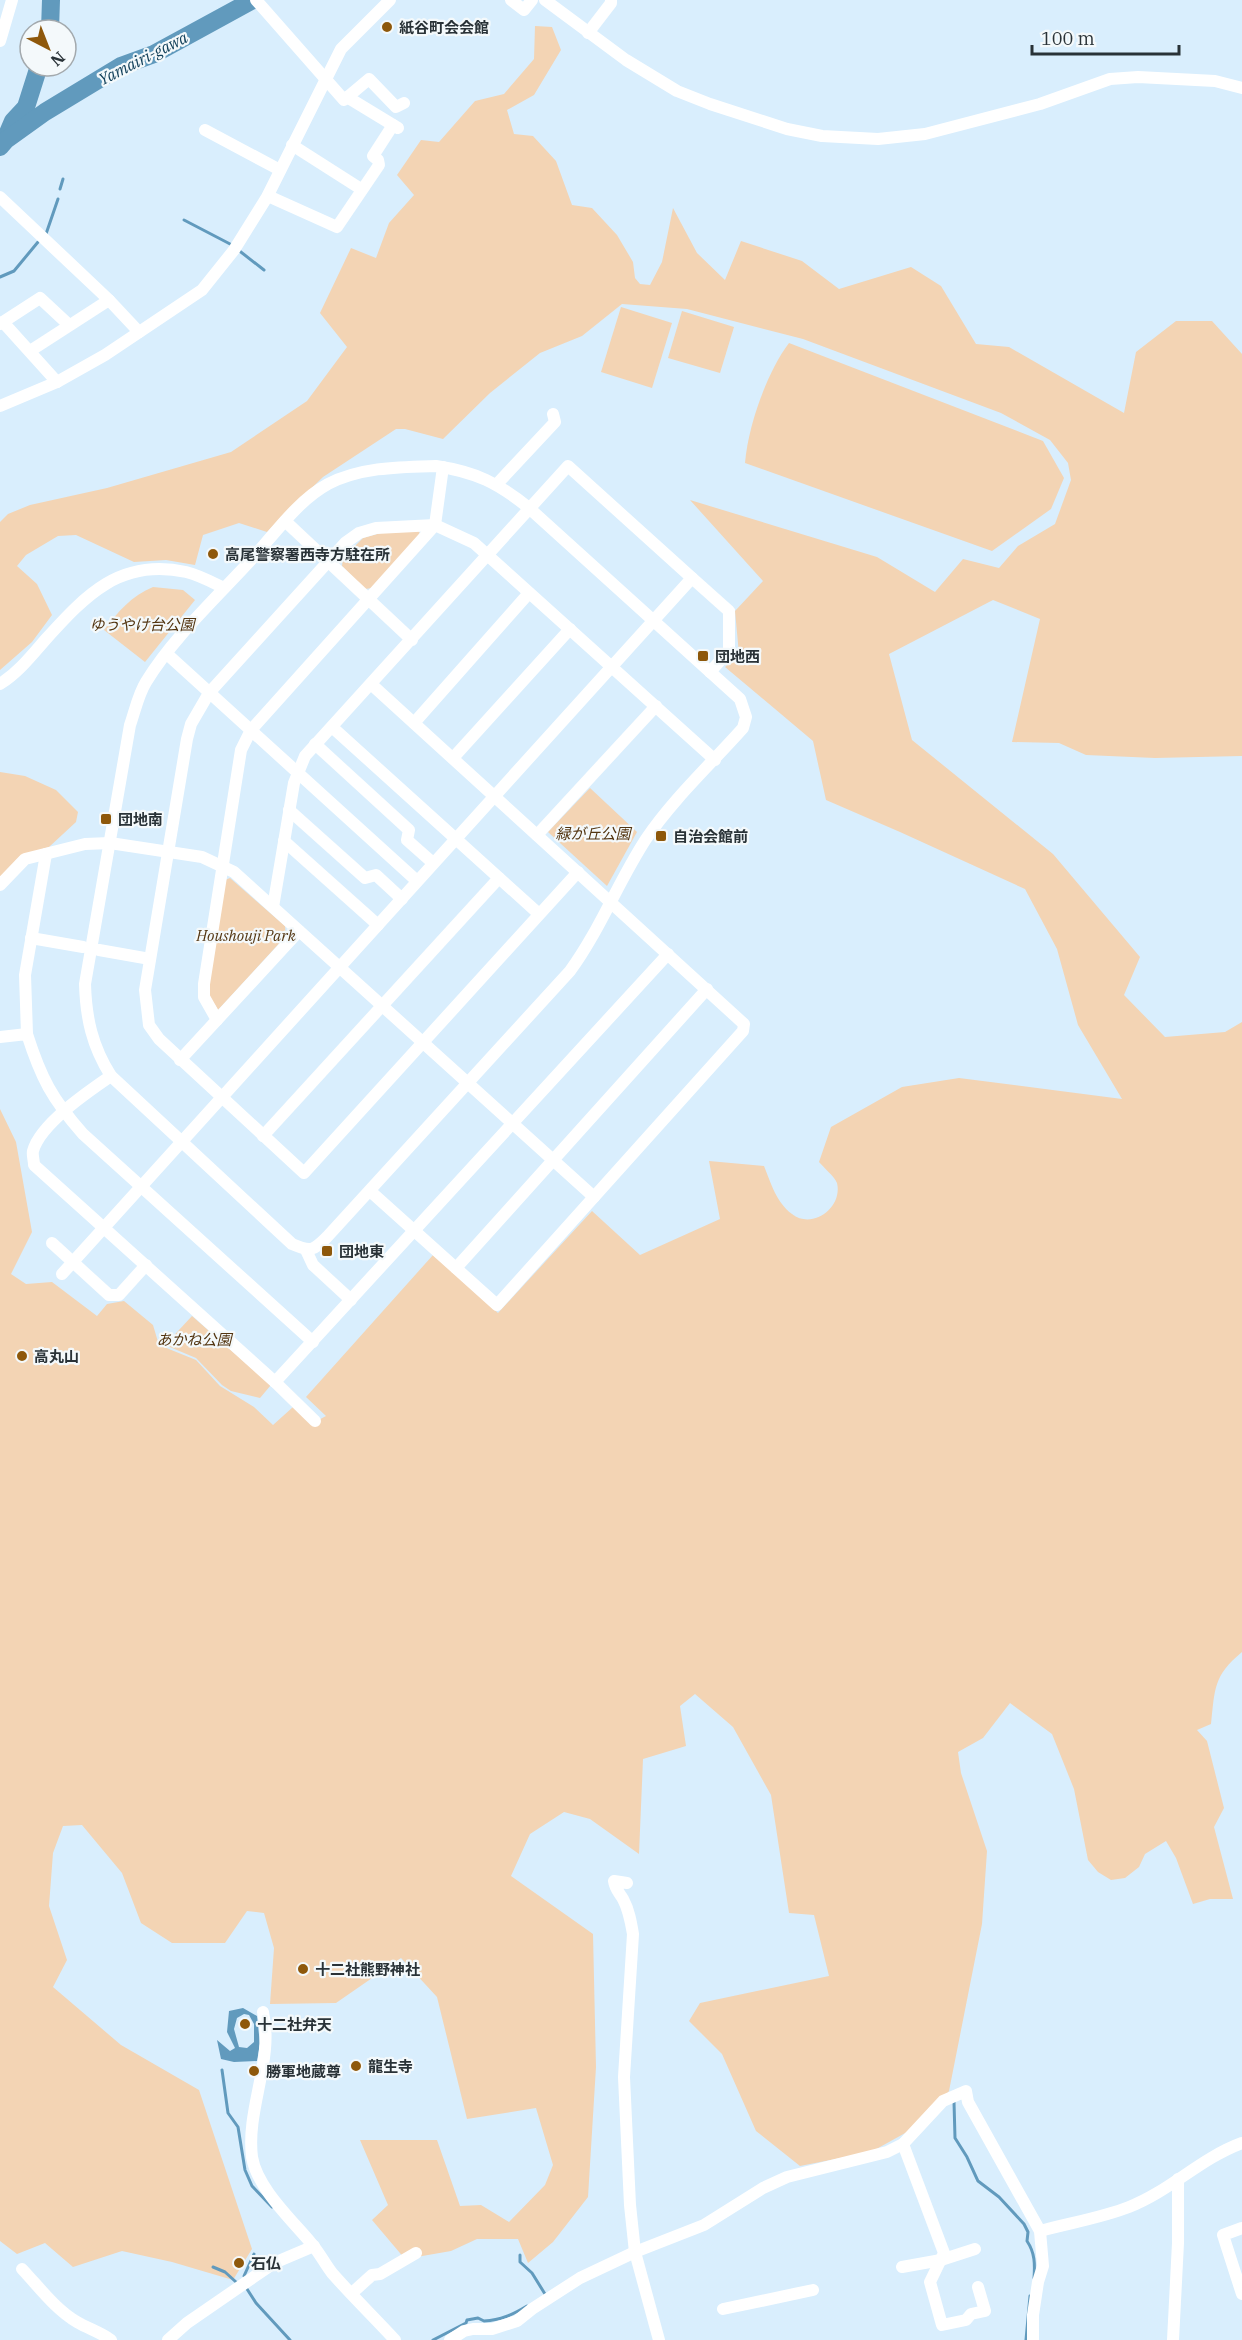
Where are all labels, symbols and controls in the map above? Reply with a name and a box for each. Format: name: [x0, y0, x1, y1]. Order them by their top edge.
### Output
north arrow: [18, 18, 78, 78]
place label: 紙谷町会会館: [399, 18, 489, 37]
scale bar: [1032, 18, 1179, 56]
marker: 紙谷町会会館: [380, 20, 394, 34]
water label: Yamairi-gawa: [95, 27, 191, 89]
text: 100 m: [1041, 27, 1095, 50]
text: N: [47, 47, 69, 71]
place label: 高尾警察署西寺方駐在所: [225, 545, 390, 564]
marker: 高尾警察署西寺方駐在所: [206, 547, 220, 561]
park label: ゆうやけ台公園: [89, 615, 196, 634]
place label: 団地西: [715, 647, 760, 666]
marker: 団地西: [696, 649, 710, 663]
place label: 団地南: [118, 810, 163, 829]
marker: 団地南: [99, 812, 113, 826]
park label: 緑が丘公園: [555, 824, 632, 843]
place label: 自治会館前: [673, 827, 748, 846]
marker: 自治会館前: [654, 829, 668, 843]
park label: Houshouji Park: [195, 926, 296, 945]
place label: 団地東: [339, 1242, 384, 1261]
marker: 団地東: [320, 1244, 334, 1258]
park label: あかね公園: [156, 1330, 233, 1349]
place label: 高丸山: [34, 1347, 79, 1366]
marker: 高丸山: [15, 1349, 29, 1363]
place label: 十二社熊野神社: [315, 1960, 420, 1979]
marker: 十二社熊野神社: [296, 1962, 310, 1976]
place label: 十二社弁天: [257, 2015, 332, 2034]
marker: 十二社弁天: [238, 2017, 252, 2031]
place label: 龍生寺: [368, 2057, 413, 2076]
marker: 龍生寺: [349, 2059, 363, 2073]
place label: 勝軍地蔵尊: [266, 2062, 341, 2081]
marker: 勝軍地蔵尊: [247, 2064, 261, 2078]
place label: 石仏: [251, 2254, 281, 2273]
marker: 石仏: [232, 2256, 246, 2270]

